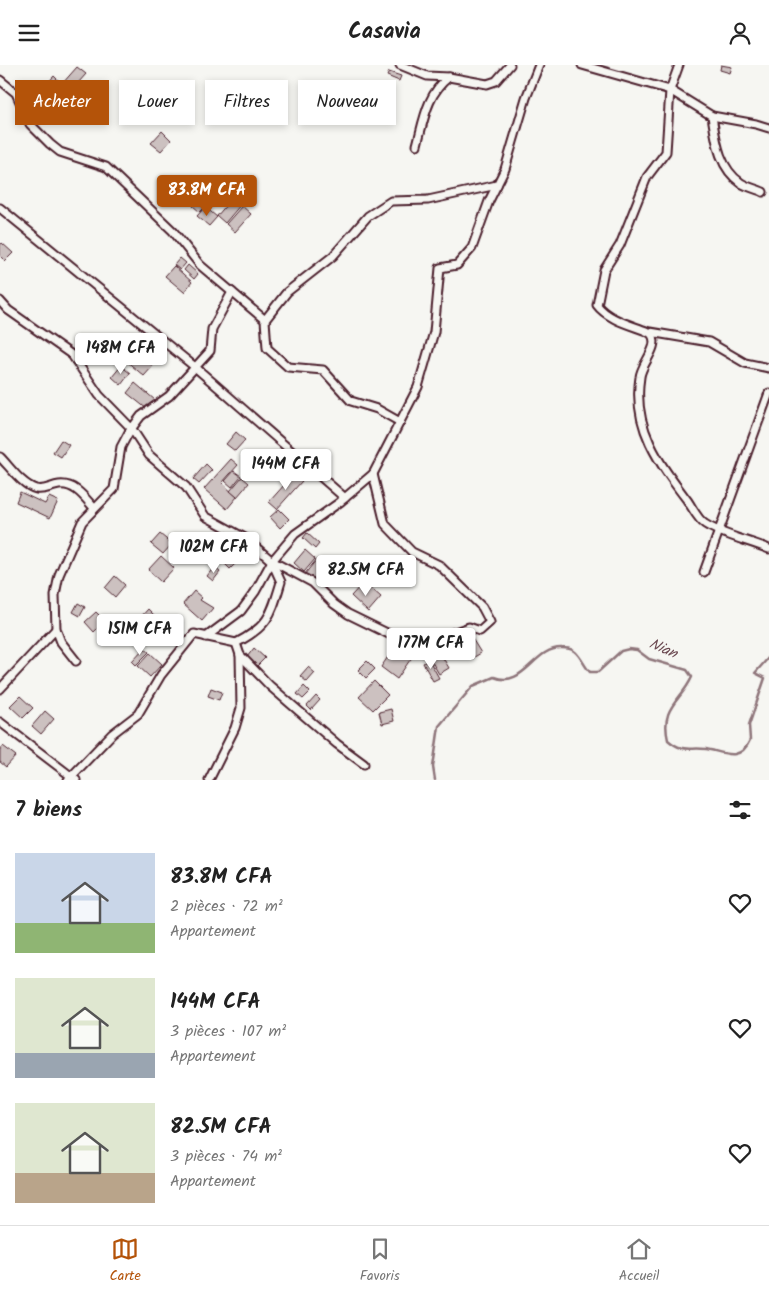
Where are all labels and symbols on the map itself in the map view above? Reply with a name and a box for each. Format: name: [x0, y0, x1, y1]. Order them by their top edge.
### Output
pin: 83.8M CFA: [150, 175, 264, 217]
pin: 148M CFA: [69, 333, 173, 375]
pin: 144M CFA: [234, 449, 338, 491]
pin: 102M CFA: [162, 531, 266, 574]
pin: 82.5M CFA: [309, 555, 423, 597]
pin: 151M CFA: [88, 613, 192, 656]
pin: 177M CFA: [379, 627, 483, 670]
water label: Nian: [645, 632, 682, 666]

